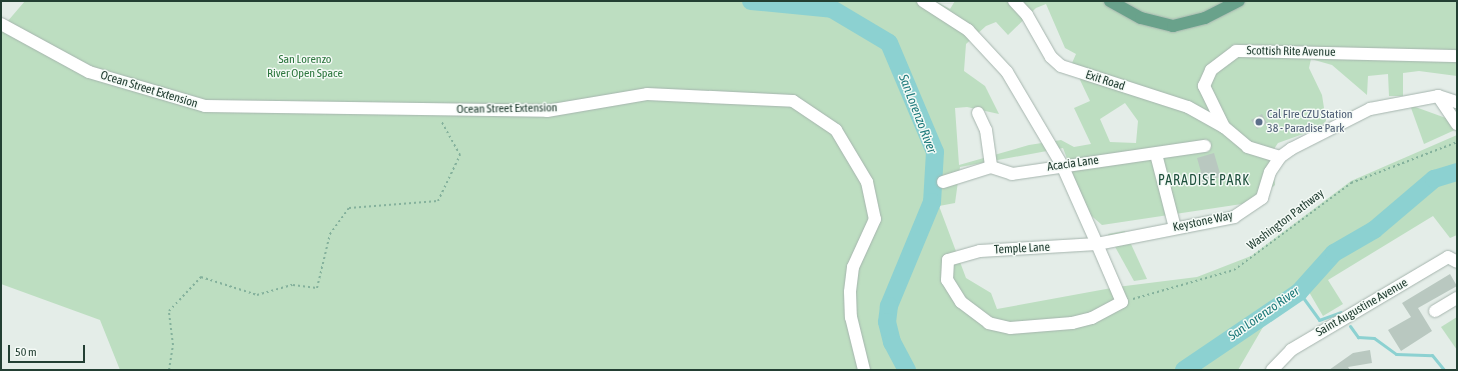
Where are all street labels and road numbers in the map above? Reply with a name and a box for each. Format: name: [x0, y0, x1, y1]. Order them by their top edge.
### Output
street label: Scottish Rite Avenue: [1246, 44, 1336, 60]
street label: Ocean Street Extension: [99, 68, 199, 112]
street label: Exit Road: [1083, 68, 1127, 94]
street label: Ocean Street Extension: [456, 101, 558, 117]
street label: Acacia Lane: [1046, 153, 1100, 175]
street label: Washington Pathway: [1245, 187, 1327, 253]
street label: Keystone Way: [1172, 209, 1234, 235]
street label: Temple Lane: [994, 240, 1050, 258]
street label: Saint Augustine Avenue: [1314, 276, 1410, 340]

